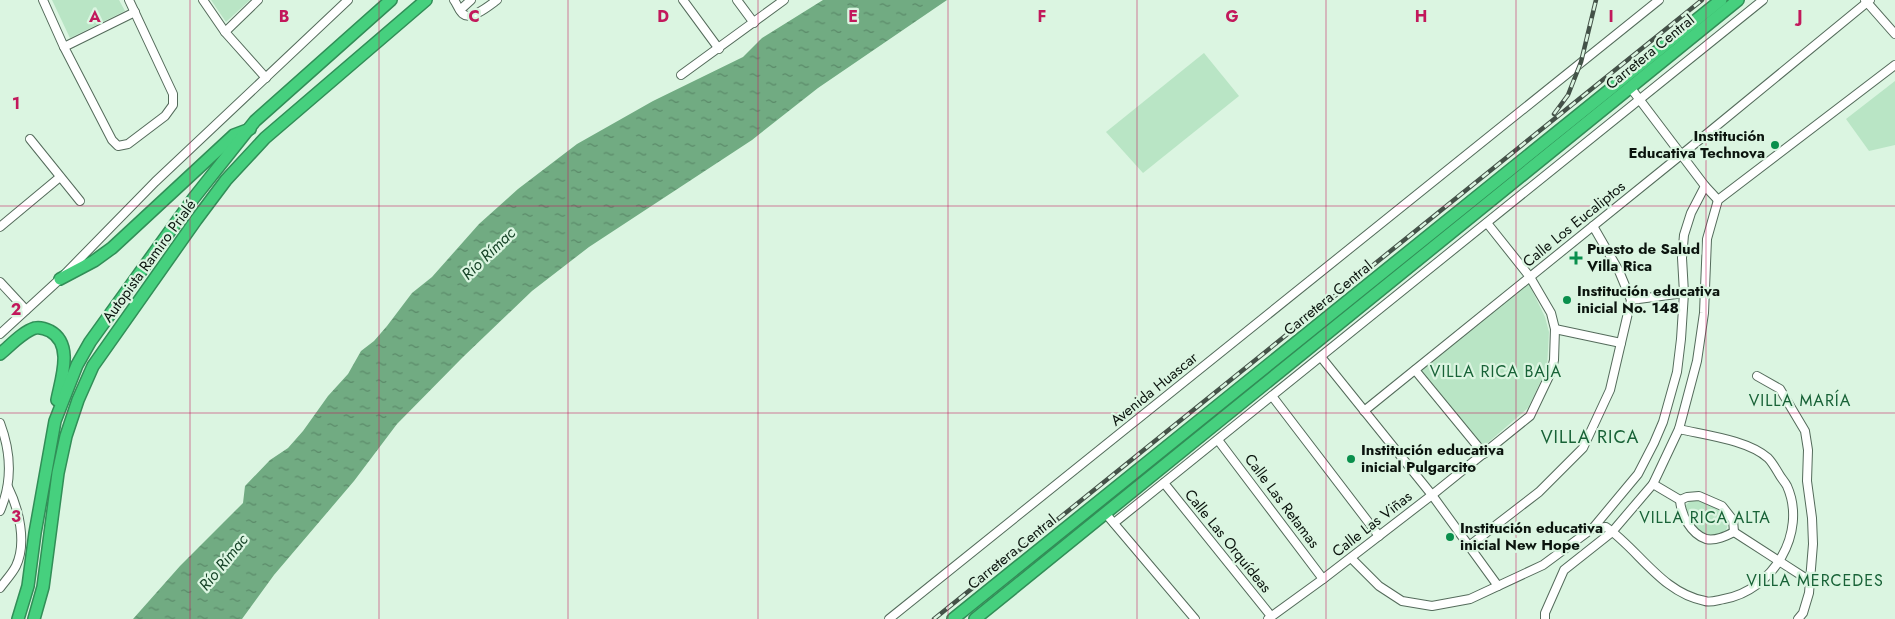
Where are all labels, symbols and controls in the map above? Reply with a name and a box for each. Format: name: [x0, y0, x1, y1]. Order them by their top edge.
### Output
text: A: [88, 5, 101, 28]
text: B: [279, 5, 289, 28]
text: C: [468, 5, 480, 28]
text: D: [657, 5, 669, 28]
text: E: [848, 5, 858, 28]
text: F: [1038, 5, 1046, 28]
text: G: [1225, 5, 1239, 28]
text: H: [1415, 5, 1427, 28]
text: I: [1608, 5, 1614, 28]
text: J: [1794, 5, 1803, 28]
street label: Carretera Central: [1601, 9, 1699, 95]
text: 1: [12, 92, 20, 115]
place label: Institución Educativa Technova: [1628, 125, 1765, 164]
marker: Institución Educativa Technova: [1769, 139, 1781, 151]
street label: Calle Los Eucaliptos: [1518, 176, 1630, 272]
street label: Autopista Ramiro Prialé: [97, 195, 201, 327]
water label: Río Rímac: [456, 221, 521, 285]
place label: Puesto de Salud Villa Rica: [1586, 238, 1700, 277]
marker: Puesto de Salud Villa Rica: [1569, 251, 1583, 265]
street label: Carretera Central: [1279, 255, 1377, 341]
place label: Institución educativa inicial No. 148: [1577, 280, 1720, 319]
marker: Institución educativa inicial No. 148: [1561, 294, 1573, 306]
text: 2: [11, 298, 21, 321]
street label: Avenida Huascar: [1106, 346, 1203, 431]
district label: VILLA RICA BAJA: [1430, 360, 1562, 383]
district label: VILLA MARÍA: [1749, 389, 1851, 412]
district label: VILLA RICA: [1541, 424, 1639, 450]
place label: Institución educativa inicial Pulgarcito: [1361, 439, 1504, 478]
street label: Calle Las Retamas: [1239, 449, 1325, 553]
marker: Institución educativa inicial Pulgarcito: [1345, 453, 1357, 465]
street label: Calle Las Orquídeas: [1179, 484, 1277, 598]
street label: Calle Las Viñas: [1327, 486, 1417, 562]
text: 3: [11, 505, 21, 528]
district label: VILLA RICA ALTA: [1639, 506, 1771, 529]
street label: Carretera Central: [963, 509, 1061, 595]
place label: Institución educativa inicial New Hope: [1460, 517, 1603, 556]
water label: Río Rímac: [193, 529, 254, 596]
marker: Institución educativa inicial New Hope: [1444, 531, 1456, 543]
district label: VILLA MERCEDES: [1746, 569, 1884, 592]

